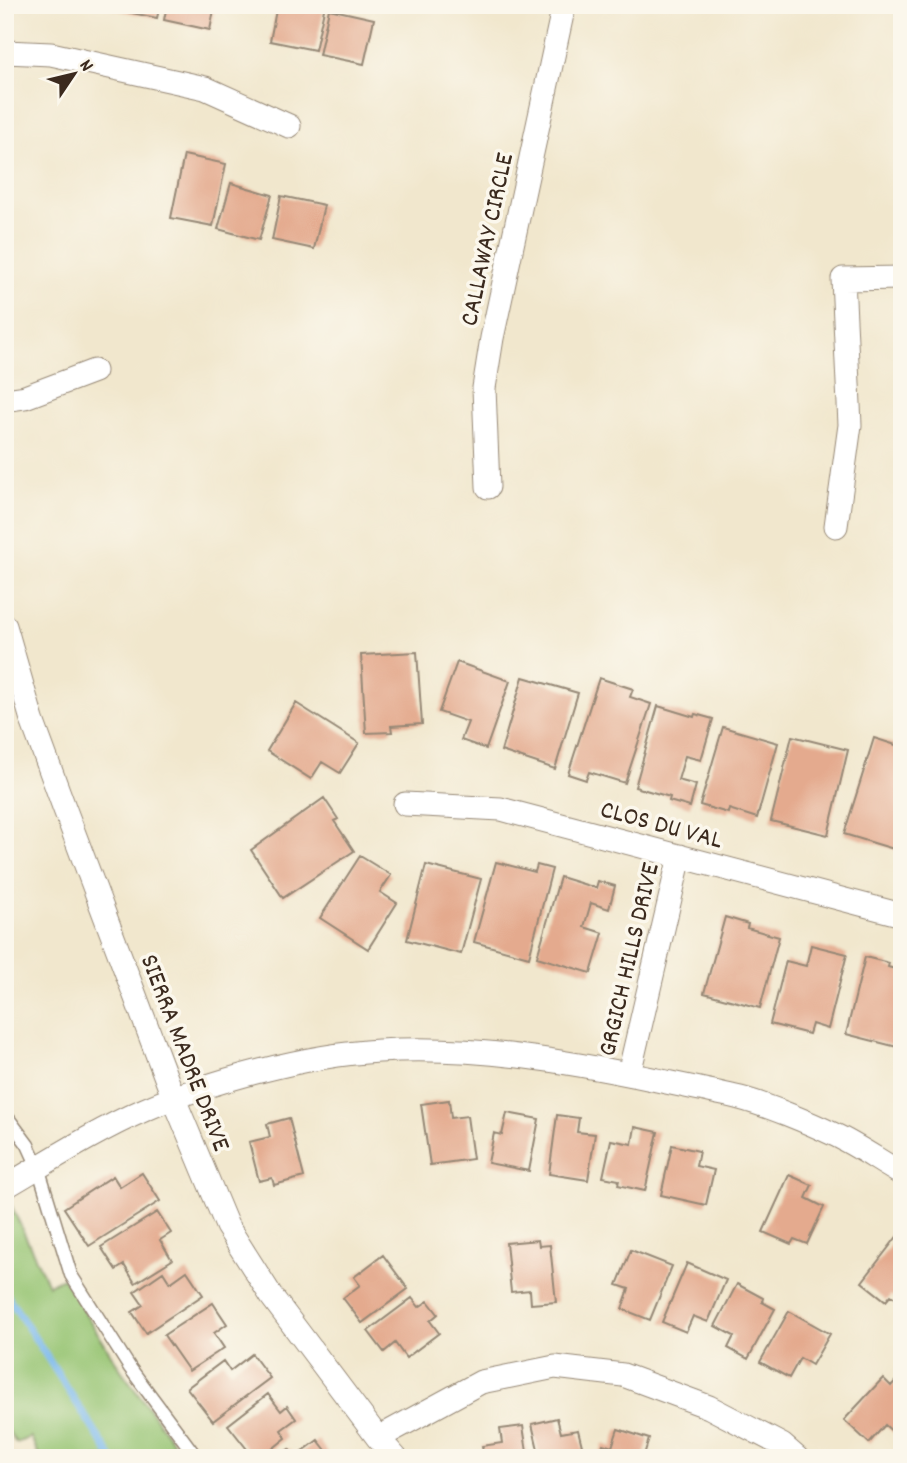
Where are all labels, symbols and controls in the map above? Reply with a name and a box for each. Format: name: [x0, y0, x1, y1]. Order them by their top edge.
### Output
north arrow: [38, 38, 108, 108]
text: N: [71, 55, 99, 78]
street label: CALLAWAY CIRCLE: [452, 150, 525, 330]
street label: CLOS DU VAL: [596, 792, 727, 861]
street label: GRGICH HILLS DRIVE: [590, 859, 671, 1060]
street label: SIERRA MADRE DRIVE: [129, 949, 238, 1157]

